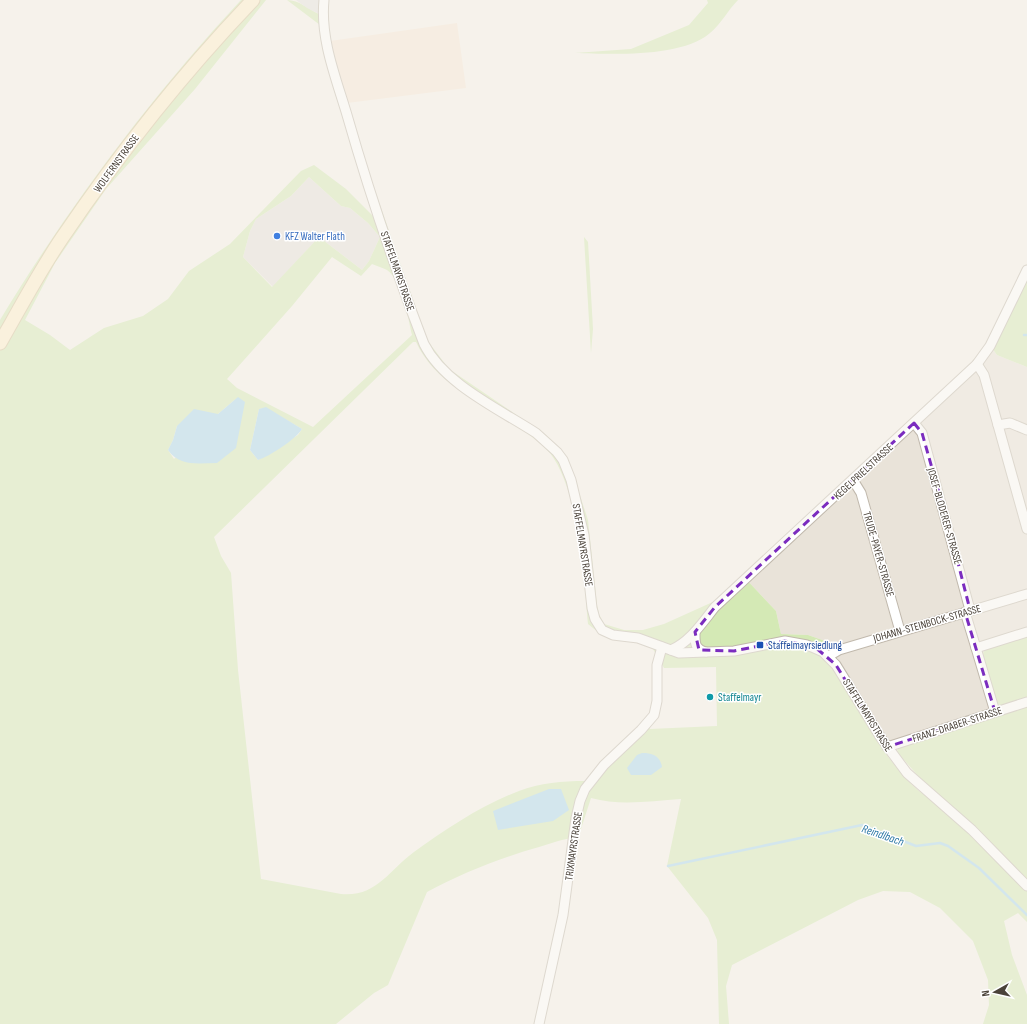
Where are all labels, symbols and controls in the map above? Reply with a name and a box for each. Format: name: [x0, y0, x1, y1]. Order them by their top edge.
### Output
street label: WOLFERNSTRASSE: [91, 132, 142, 195]
street label: STAFFELMAYRSTRASSE: [378, 229, 417, 313]
place label: KFZ Walter Flath: [285, 230, 345, 243]
marker: KFZ Walter Flath: [272, 231, 282, 241]
street label: KEGELPRIELSTRASSE: [831, 441, 896, 502]
street label: JOSEF-BLODERER-STRASSE: [924, 465, 965, 566]
street label: STAFFELMAYRSTRASSE: [570, 503, 595, 587]
street label: TRUDE-PAYER-STRASSE: [860, 510, 897, 598]
street label: JOHANN-STEINBOCK-STRASSE: [871, 602, 982, 645]
place label: Staffelmayrsiedlung: [768, 639, 843, 652]
marker: Staffelmayrsiedlung: [755, 640, 765, 650]
street label: STAFFELMAYRSTRASSE: [840, 676, 895, 754]
place label: Staffelmayr: [718, 691, 761, 704]
marker: Staffelmayr: [705, 692, 715, 702]
street label: FRANZ-DRABER-STRASSE: [911, 704, 1004, 745]
street label: TRIXMAYRSTRASSE: [562, 811, 585, 881]
water label: Reindlbach: [860, 821, 906, 850]
north arrow: [975, 972, 1015, 1012]
text: N: [979, 989, 992, 997]

